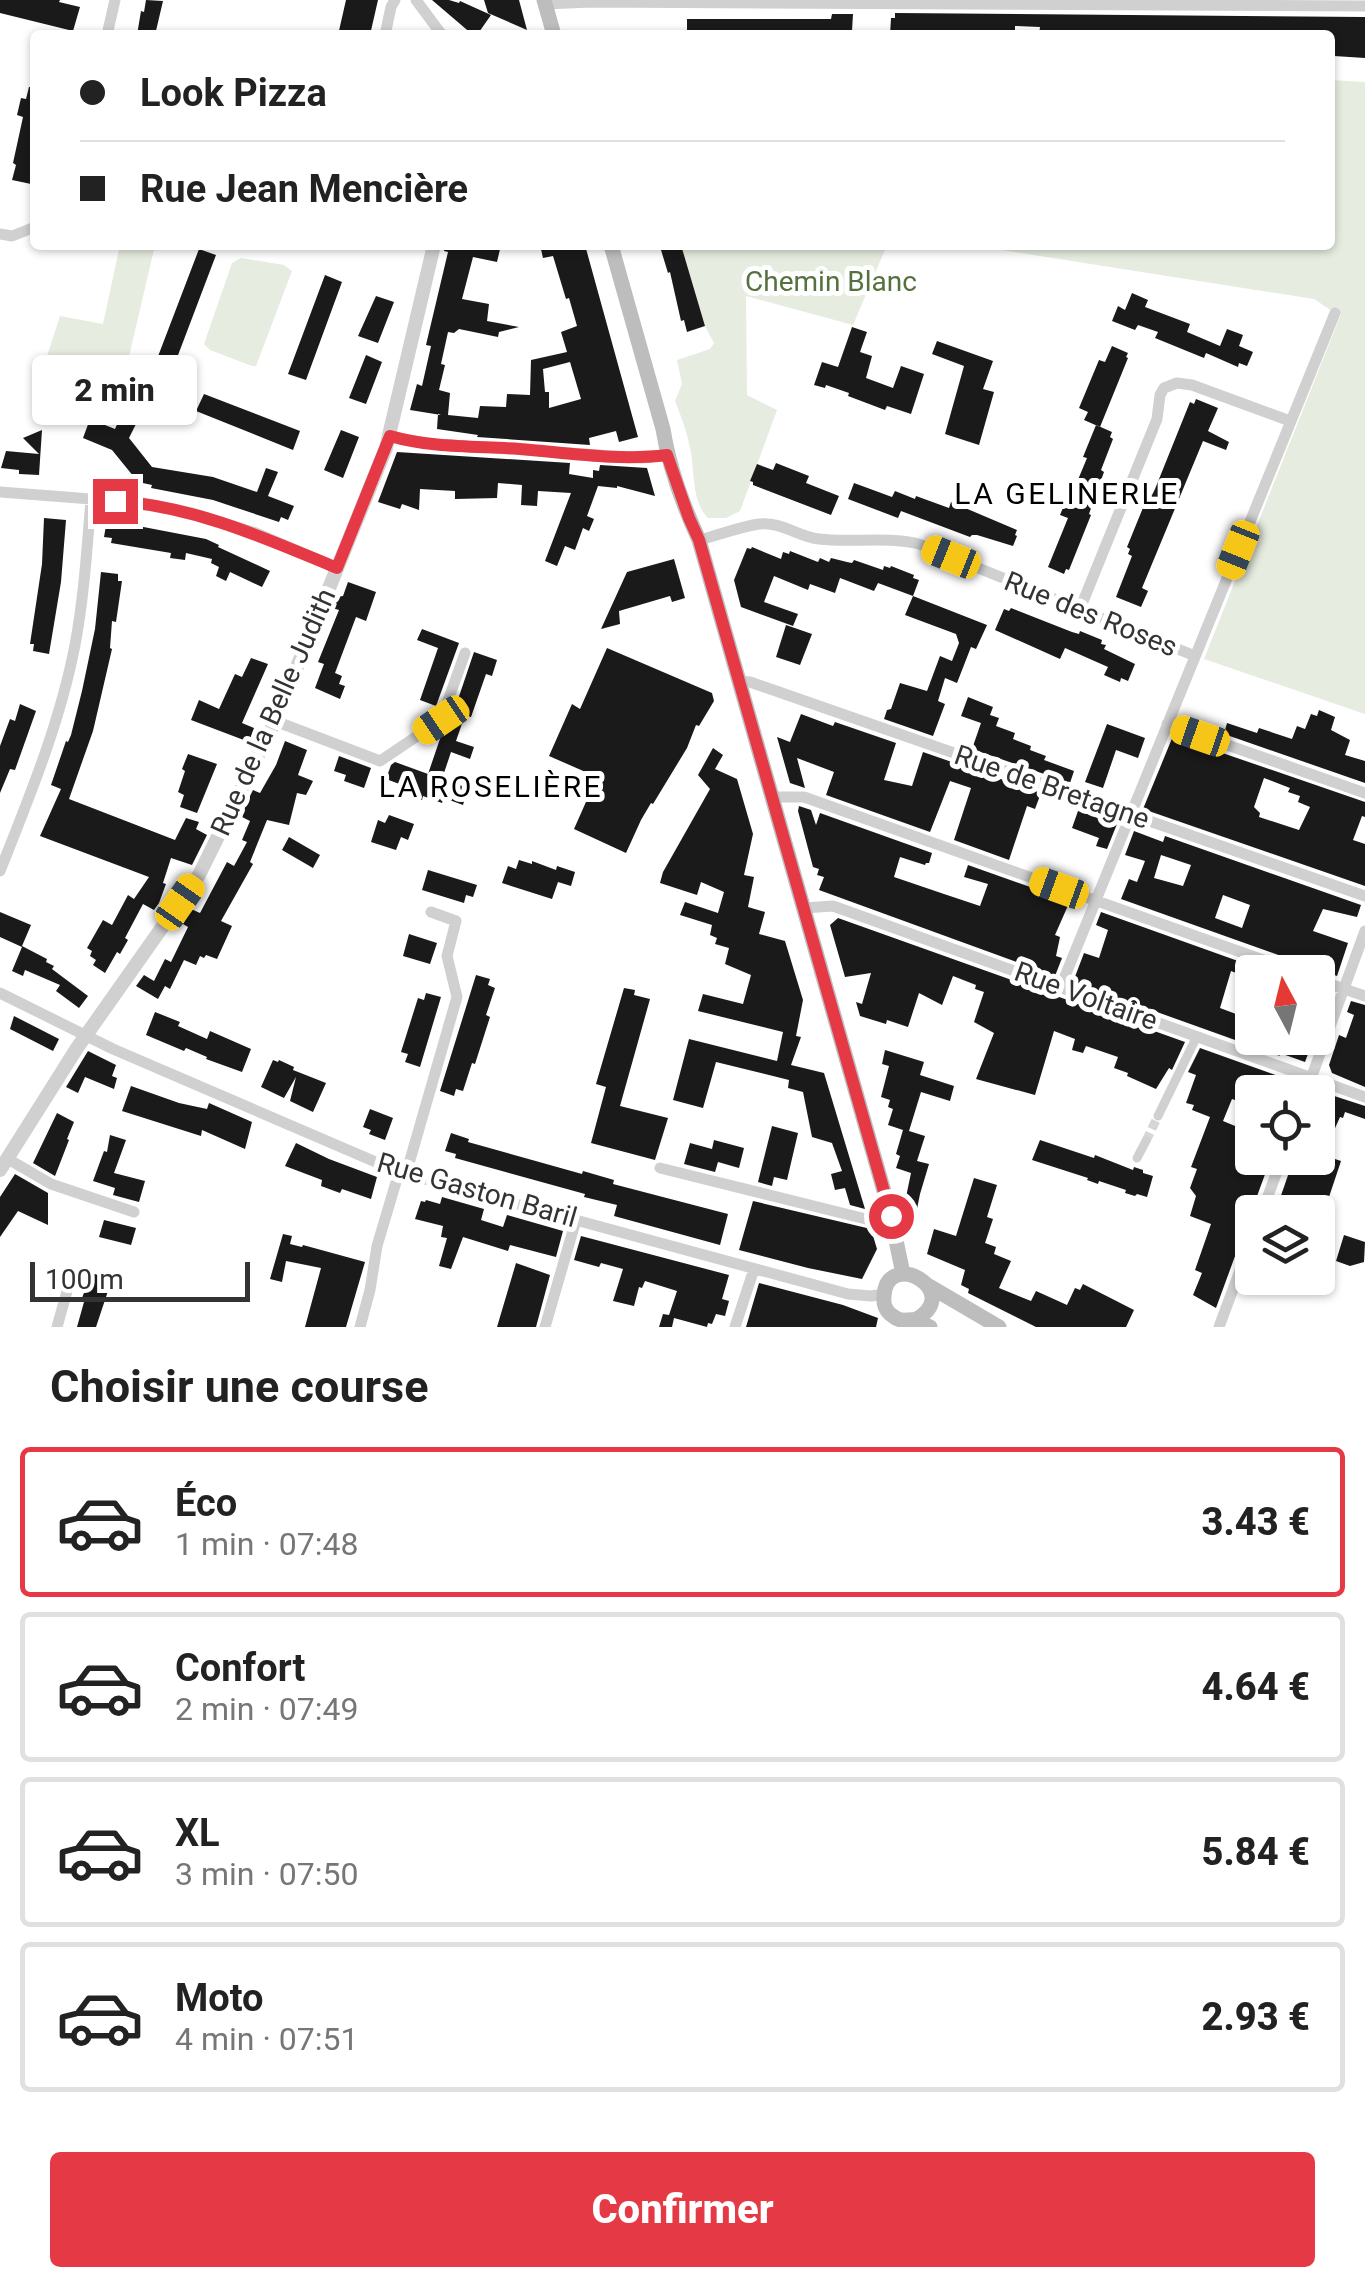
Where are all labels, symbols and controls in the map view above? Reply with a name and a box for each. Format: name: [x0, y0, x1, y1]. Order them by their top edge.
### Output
text: Look Pizza: [140, 71, 327, 115]
text: Rue Jean Mencière: [140, 167, 468, 211]
park label: Chemin Blanc: [745, 265, 917, 298]
callout: 2 min: [32, 356, 198, 426]
text: 2 min: [74, 371, 155, 409]
district label: LA GELINERLE: [954, 476, 1180, 511]
route end: [93, 479, 138, 524]
car: [1213, 517, 1263, 583]
car: [918, 532, 984, 582]
street label: Rue des Roses: [1000, 564, 1182, 664]
street label: Rue de la Belle Judith: [204, 583, 342, 841]
car: [408, 691, 474, 749]
car: [1167, 712, 1233, 760]
street label: Rue de Bretagne: [950, 738, 1154, 836]
district label: LA ROSELIÈRE: [379, 769, 603, 804]
car: [1026, 864, 1092, 912]
car: [151, 869, 209, 935]
street label: Rue Voltaire: [1010, 955, 1162, 1037]
north arrow: [1235, 955, 1335, 1055]
map controls: [1235, 955, 1335, 1295]
button: locate: [1235, 1075, 1335, 1175]
street label: Rue Gaston Baril: [373, 1146, 581, 1234]
route start: [869, 1194, 914, 1239]
button: layers: [1235, 1195, 1335, 1295]
scale bar: [30, 1257, 250, 1302]
text: 100 m: [45, 1263, 124, 1296]
text: Choisir une course: [50, 1360, 429, 1413]
icon: car: [55, 1477, 145, 1567]
text: Éco: [175, 1481, 237, 1525]
text: 3.43 €: [1202, 1500, 1310, 1544]
text: 1 min · 07:48: [175, 1525, 358, 1563]
icon: car: [55, 1642, 145, 1732]
text: Confort: [175, 1646, 305, 1690]
text: 4.64 €: [1202, 1665, 1310, 1709]
text: 2 min · 07:49: [175, 1690, 358, 1728]
icon: car: [55, 1807, 145, 1897]
text: XL: [175, 1811, 220, 1855]
text: 5.84 €: [1202, 1830, 1310, 1874]
text: 3 min · 07:50: [175, 1855, 358, 1893]
icon: car: [55, 1972, 145, 2062]
text: Moto: [175, 1976, 264, 2020]
text: 2.93 €: [1202, 1995, 1310, 2039]
text: 4 min · 07:51: [175, 2020, 358, 2058]
button: Confirmer: [50, 2152, 1315, 2267]

